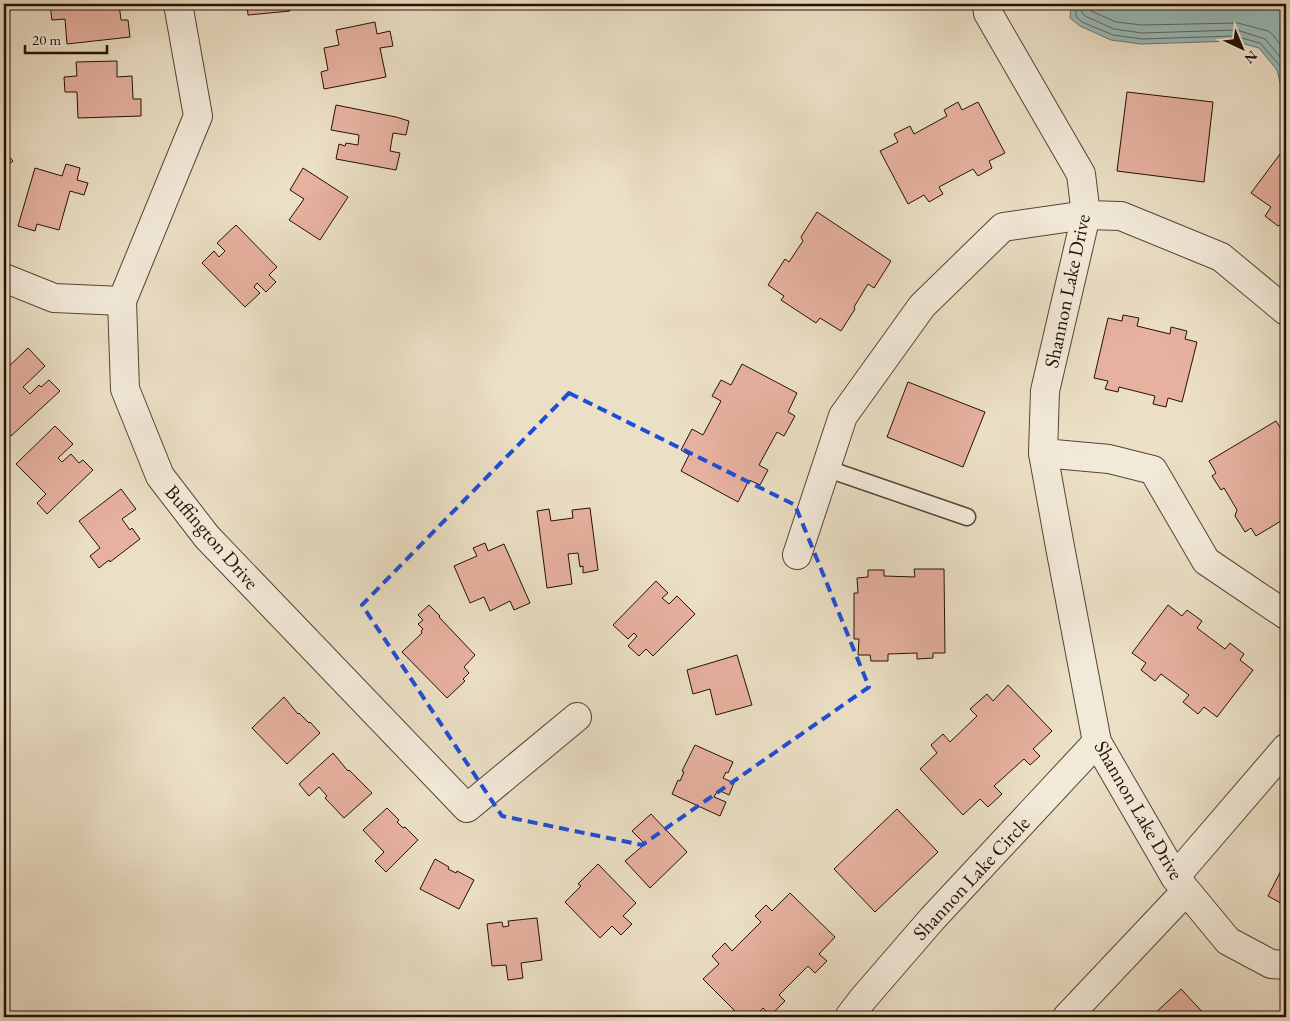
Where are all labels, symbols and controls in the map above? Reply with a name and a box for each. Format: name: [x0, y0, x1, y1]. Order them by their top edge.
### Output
scale bar: [25, 22, 108, 54]
north arrow: [1218, 22, 1268, 72]
text: 20 m: [32, 30, 61, 49]
text: N: [1240, 47, 1261, 68]
street label: Shannon Lake Drive: [1038, 211, 1096, 370]
street label: Buffington Drive: [159, 479, 265, 595]
street label: Shannon Lake Drive: [1089, 736, 1190, 885]
street label: Shannon Lake Circle: [907, 810, 1035, 946]

